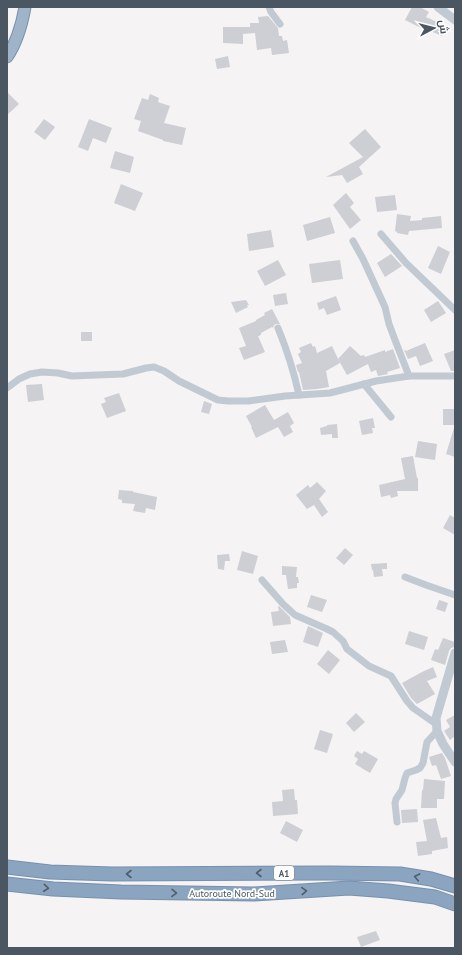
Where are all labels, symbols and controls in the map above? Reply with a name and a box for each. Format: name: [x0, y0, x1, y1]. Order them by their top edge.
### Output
north arrow: [414, 8, 454, 48]
text: ش: [436, 19, 452, 35]
road number: A1: [274, 866, 294, 880]
one-way arrow: [256, 869, 262, 877]
one-way arrow: [126, 870, 132, 878]
one-way arrow: [414, 873, 420, 882]
one-way arrow: [43, 883, 49, 892]
street label: Autoroute Nord-Sud: [189, 887, 275, 900]
one-way arrow: [301, 887, 307, 895]
one-way arrow: [171, 889, 177, 897]

